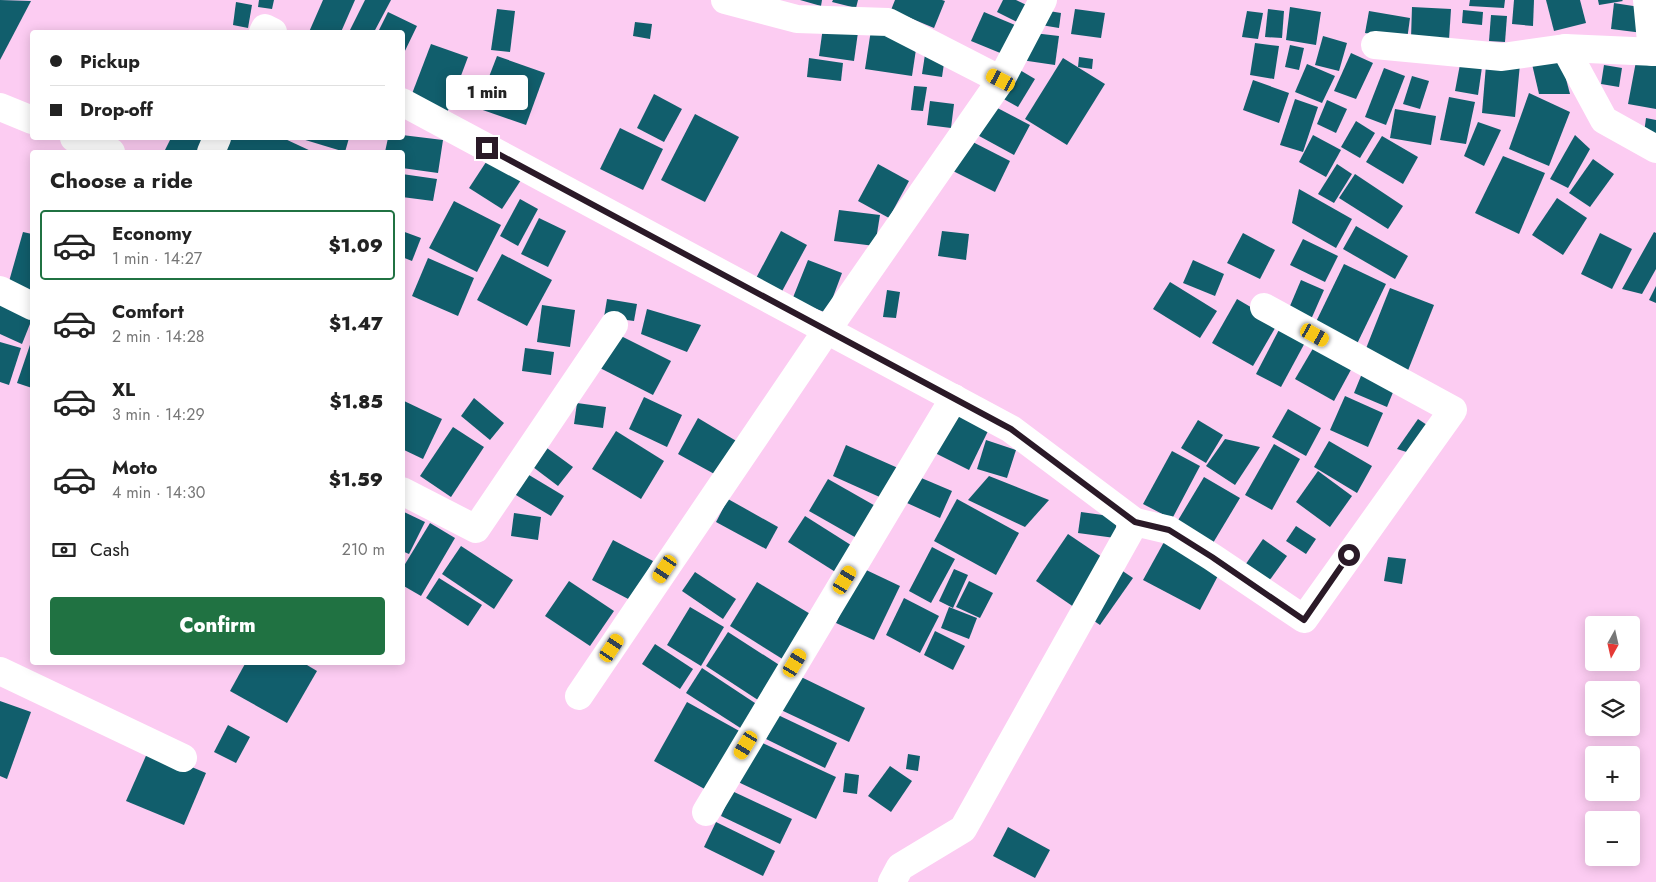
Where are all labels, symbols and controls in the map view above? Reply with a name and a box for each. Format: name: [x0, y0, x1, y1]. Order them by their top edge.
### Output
text: Pickup: [80, 48, 140, 75]
car: [984, 67, 1017, 93]
callout: 1 min: [446, 76, 528, 110]
text: 1 min: [467, 81, 507, 104]
text: Drop-off: [80, 96, 153, 123]
route end: [476, 137, 498, 159]
text: Choose a ride: [50, 164, 193, 196]
text: Economy: [112, 220, 192, 247]
icon: car: [52, 223, 97, 268]
text: $1.09: [329, 232, 383, 259]
text: 1 min · 14:27: [112, 247, 202, 270]
text: Comfort: [112, 298, 184, 325]
icon: car: [52, 301, 97, 346]
text: $1.47: [329, 310, 383, 337]
car: [1298, 321, 1331, 349]
text: 2 min · 14:28: [112, 325, 205, 348]
text: XL: [112, 376, 135, 403]
icon: car: [52, 379, 97, 424]
text: $1.85: [330, 388, 383, 415]
text: 3 min · 14:29: [112, 403, 205, 426]
text: Moto: [112, 454, 157, 481]
icon: car: [52, 457, 97, 502]
text: $1.59: [329, 466, 383, 493]
text: 4 min · 14:30: [112, 481, 205, 504]
icon: cash: [50, 536, 78, 564]
text: Cash: [90, 536, 130, 563]
text: 210 m: [342, 538, 385, 561]
route start: [1338, 544, 1360, 566]
car: [650, 552, 679, 586]
car: [830, 563, 859, 597]
button: Confirm: [50, 597, 385, 655]
north arrow: [1585, 616, 1640, 671]
map controls: [1585, 616, 1640, 866]
car: [597, 631, 626, 665]
car: [780, 646, 809, 680]
button: layers: [1585, 681, 1640, 736]
car: [731, 728, 760, 762]
button: +: [1585, 746, 1640, 801]
button: −: [1585, 811, 1640, 866]

